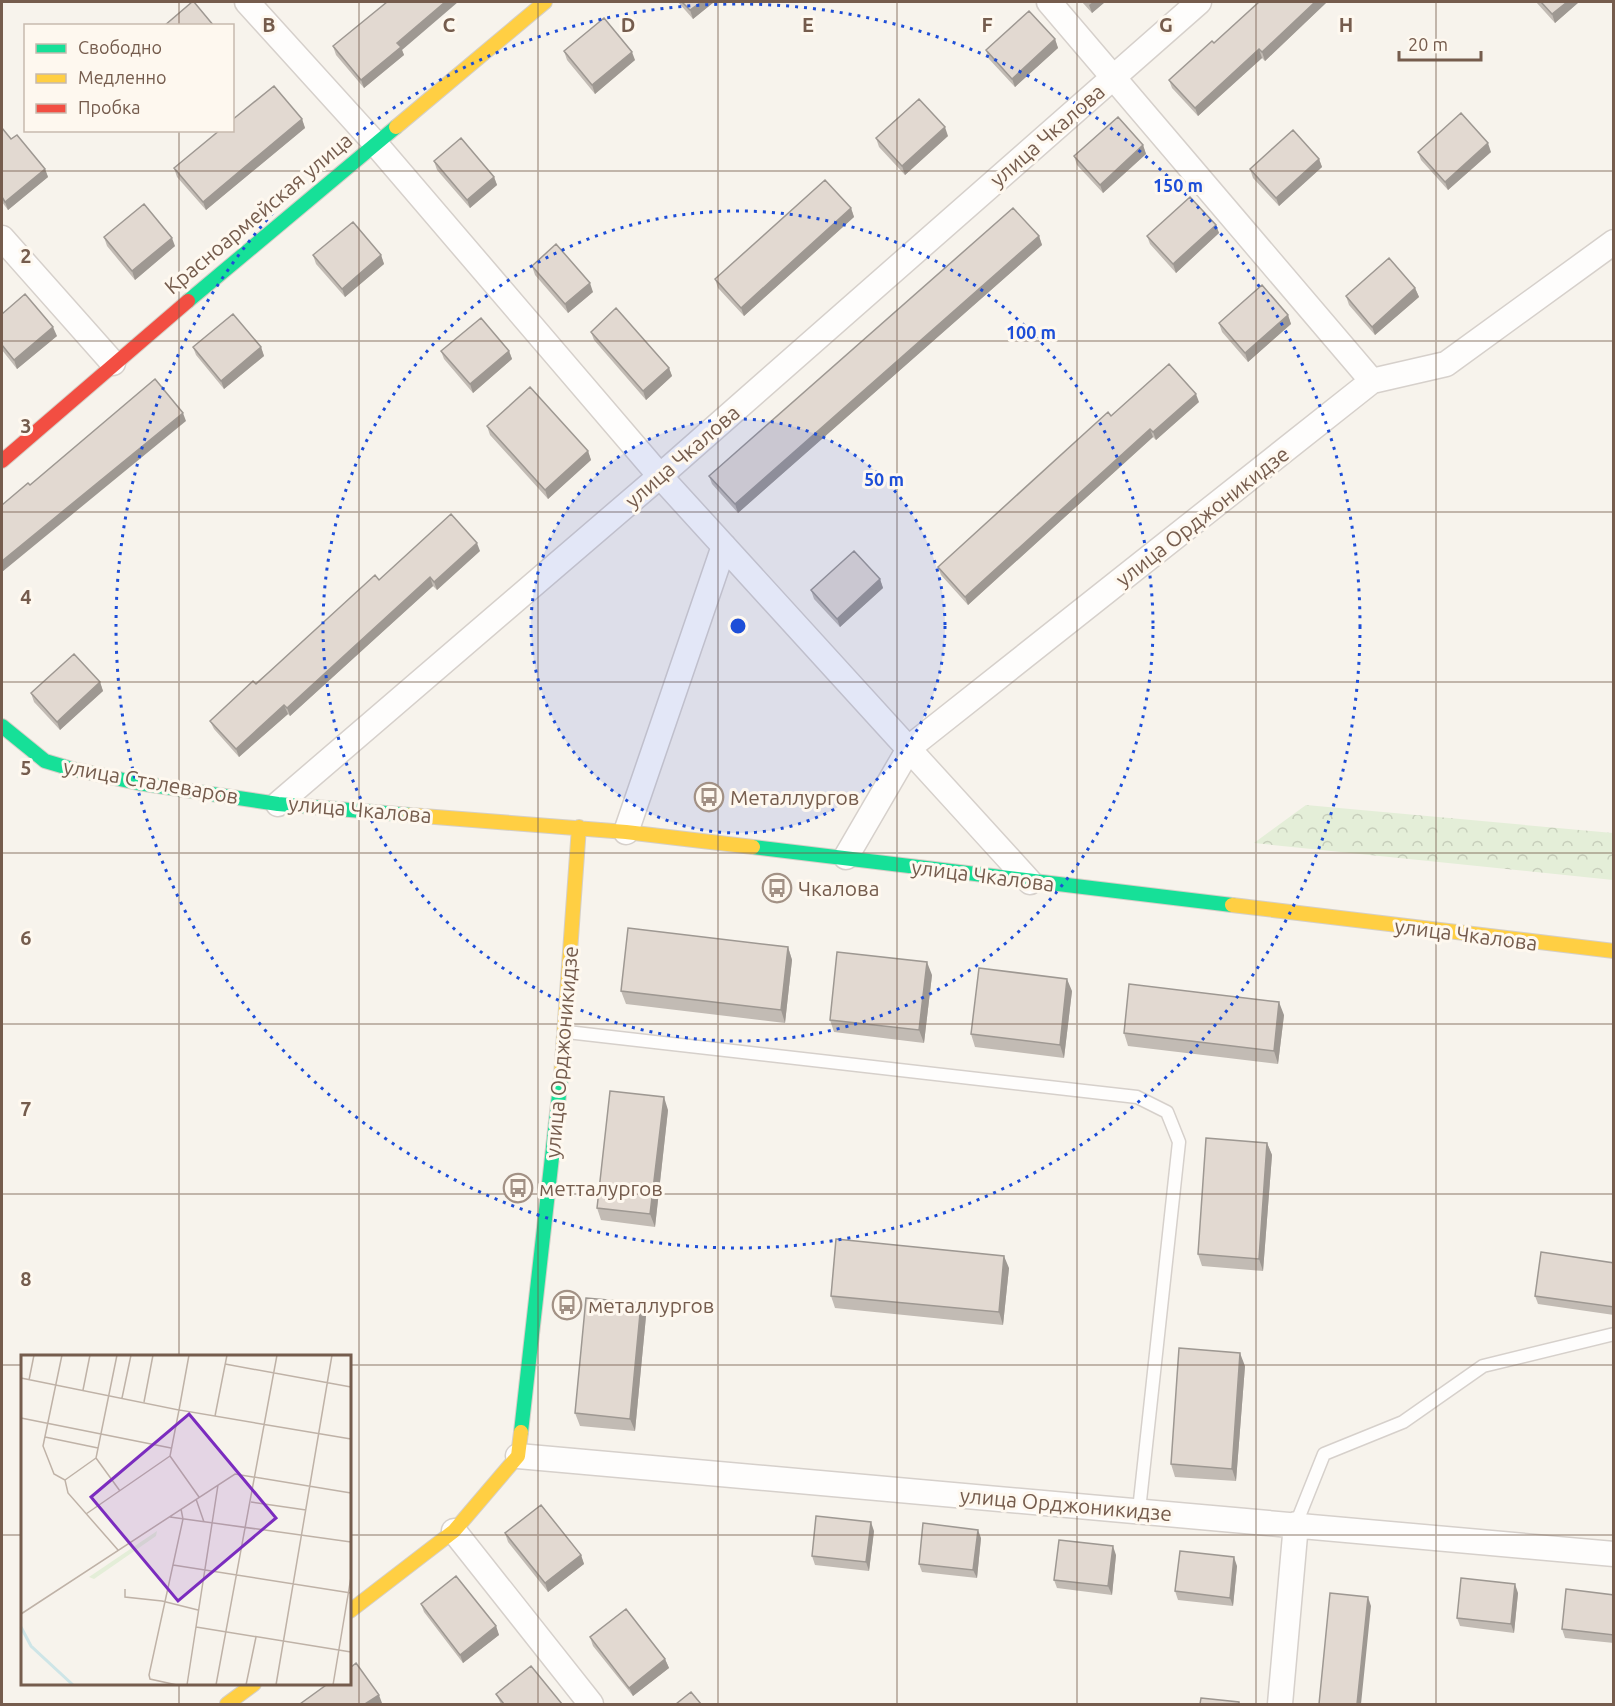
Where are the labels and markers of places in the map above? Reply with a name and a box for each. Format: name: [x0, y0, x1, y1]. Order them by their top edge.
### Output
centre of rings: [728, 616, 748, 636]
bus stop icon: Металлургов: [693, 781, 725, 813]
place label: Металлургов: [730, 785, 859, 809]
bus stop icon: Чкалова: [761, 872, 793, 904]
place label: Чкалова: [798, 876, 880, 900]
bus stop icon: метталургов: [502, 1172, 534, 1204]
place label: метталургов: [539, 1176, 663, 1200]
bus stop icon: металлургов: [551, 1289, 583, 1321]
place label: металлургов: [588, 1293, 714, 1317]

